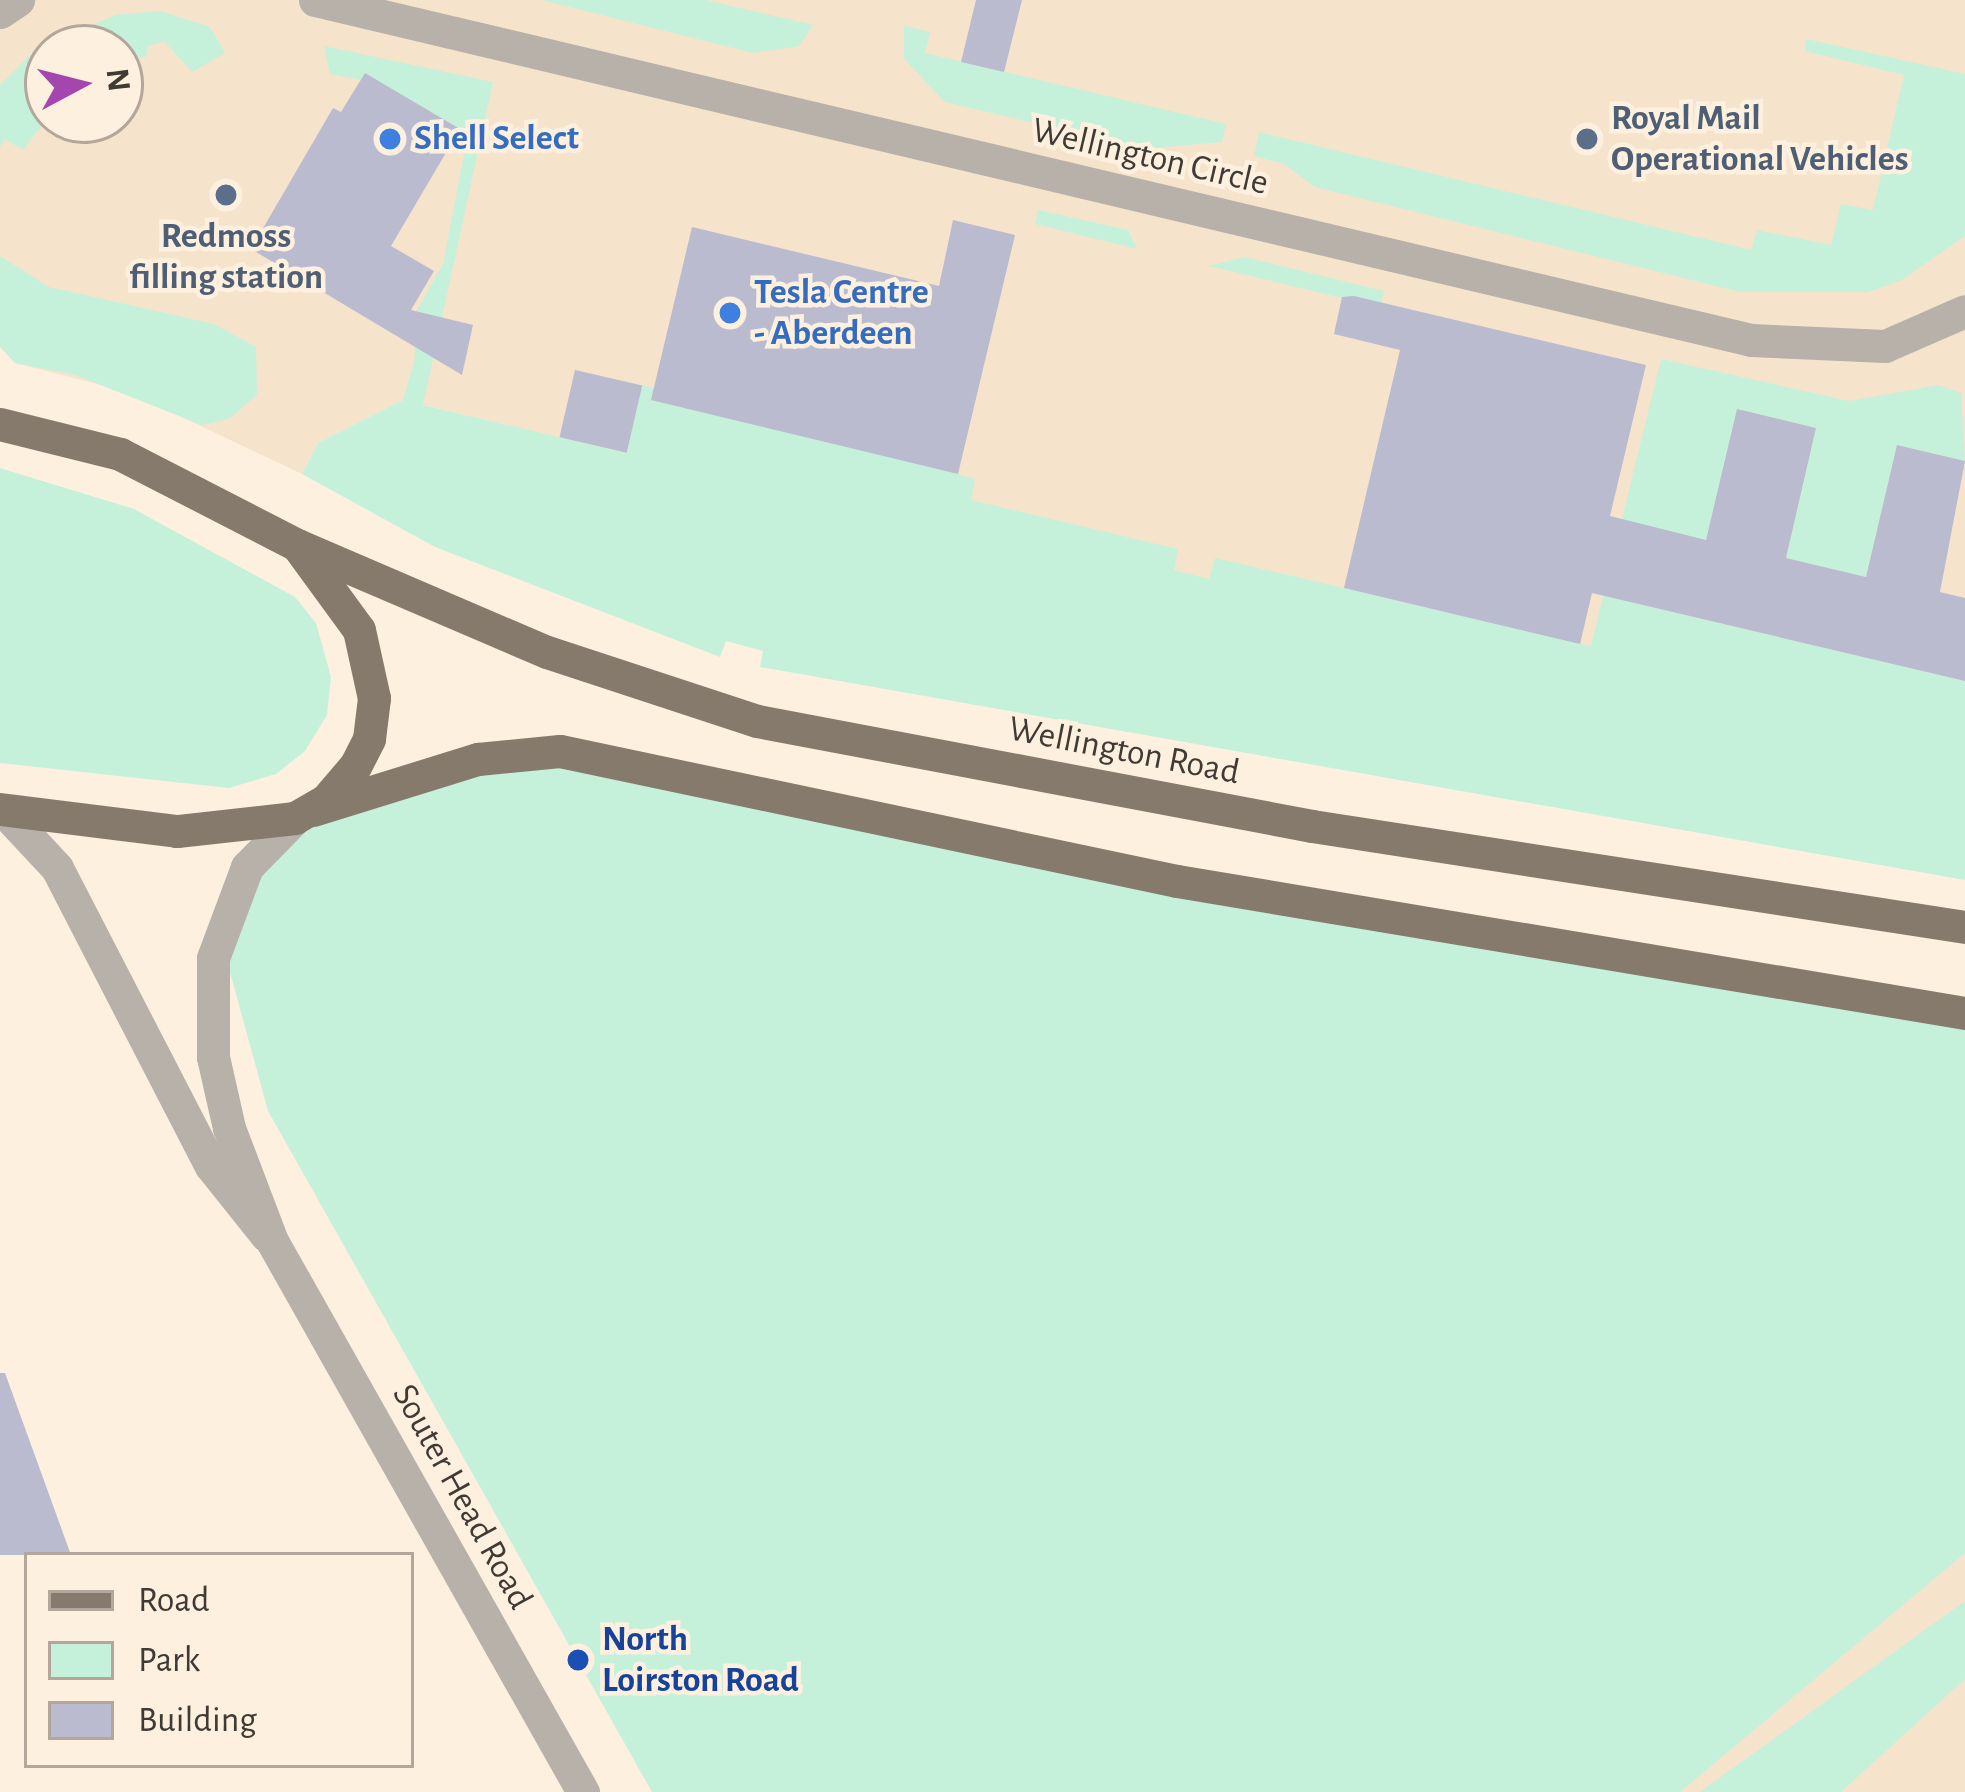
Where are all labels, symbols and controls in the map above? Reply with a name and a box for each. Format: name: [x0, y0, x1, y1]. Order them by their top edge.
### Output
north arrow: [24, 24, 144, 144]
text: N: [99, 67, 135, 93]
place label: Royal Mail Operational Vehicles: [1611, 96, 1909, 181]
street label: Wellington Circle: [1028, 109, 1272, 205]
place label: Shell Select: [414, 117, 579, 161]
marker: Shell Select: [377, 126, 403, 152]
marker: Royal Mail Operational Vehicles: [1574, 126, 1600, 152]
marker: Redmoss filling station: [213, 182, 239, 208]
place label: Redmoss filling station: [129, 214, 323, 299]
place label: Tesla Centre - Aberdeen: [754, 270, 929, 355]
marker: Tesla Centre - Aberdeen: [717, 300, 743, 326]
street label: Wellington Road: [1005, 707, 1243, 795]
street label: Souter Head Road: [382, 1377, 542, 1617]
legend: [24, 1552, 414, 1768]
text: Road: [138, 1582, 210, 1618]
place label: North Loirston Road: [602, 1617, 799, 1702]
text: Park: [138, 1642, 200, 1678]
marker: North Loirston Road: [565, 1647, 591, 1673]
text: Building: [138, 1702, 257, 1738]

